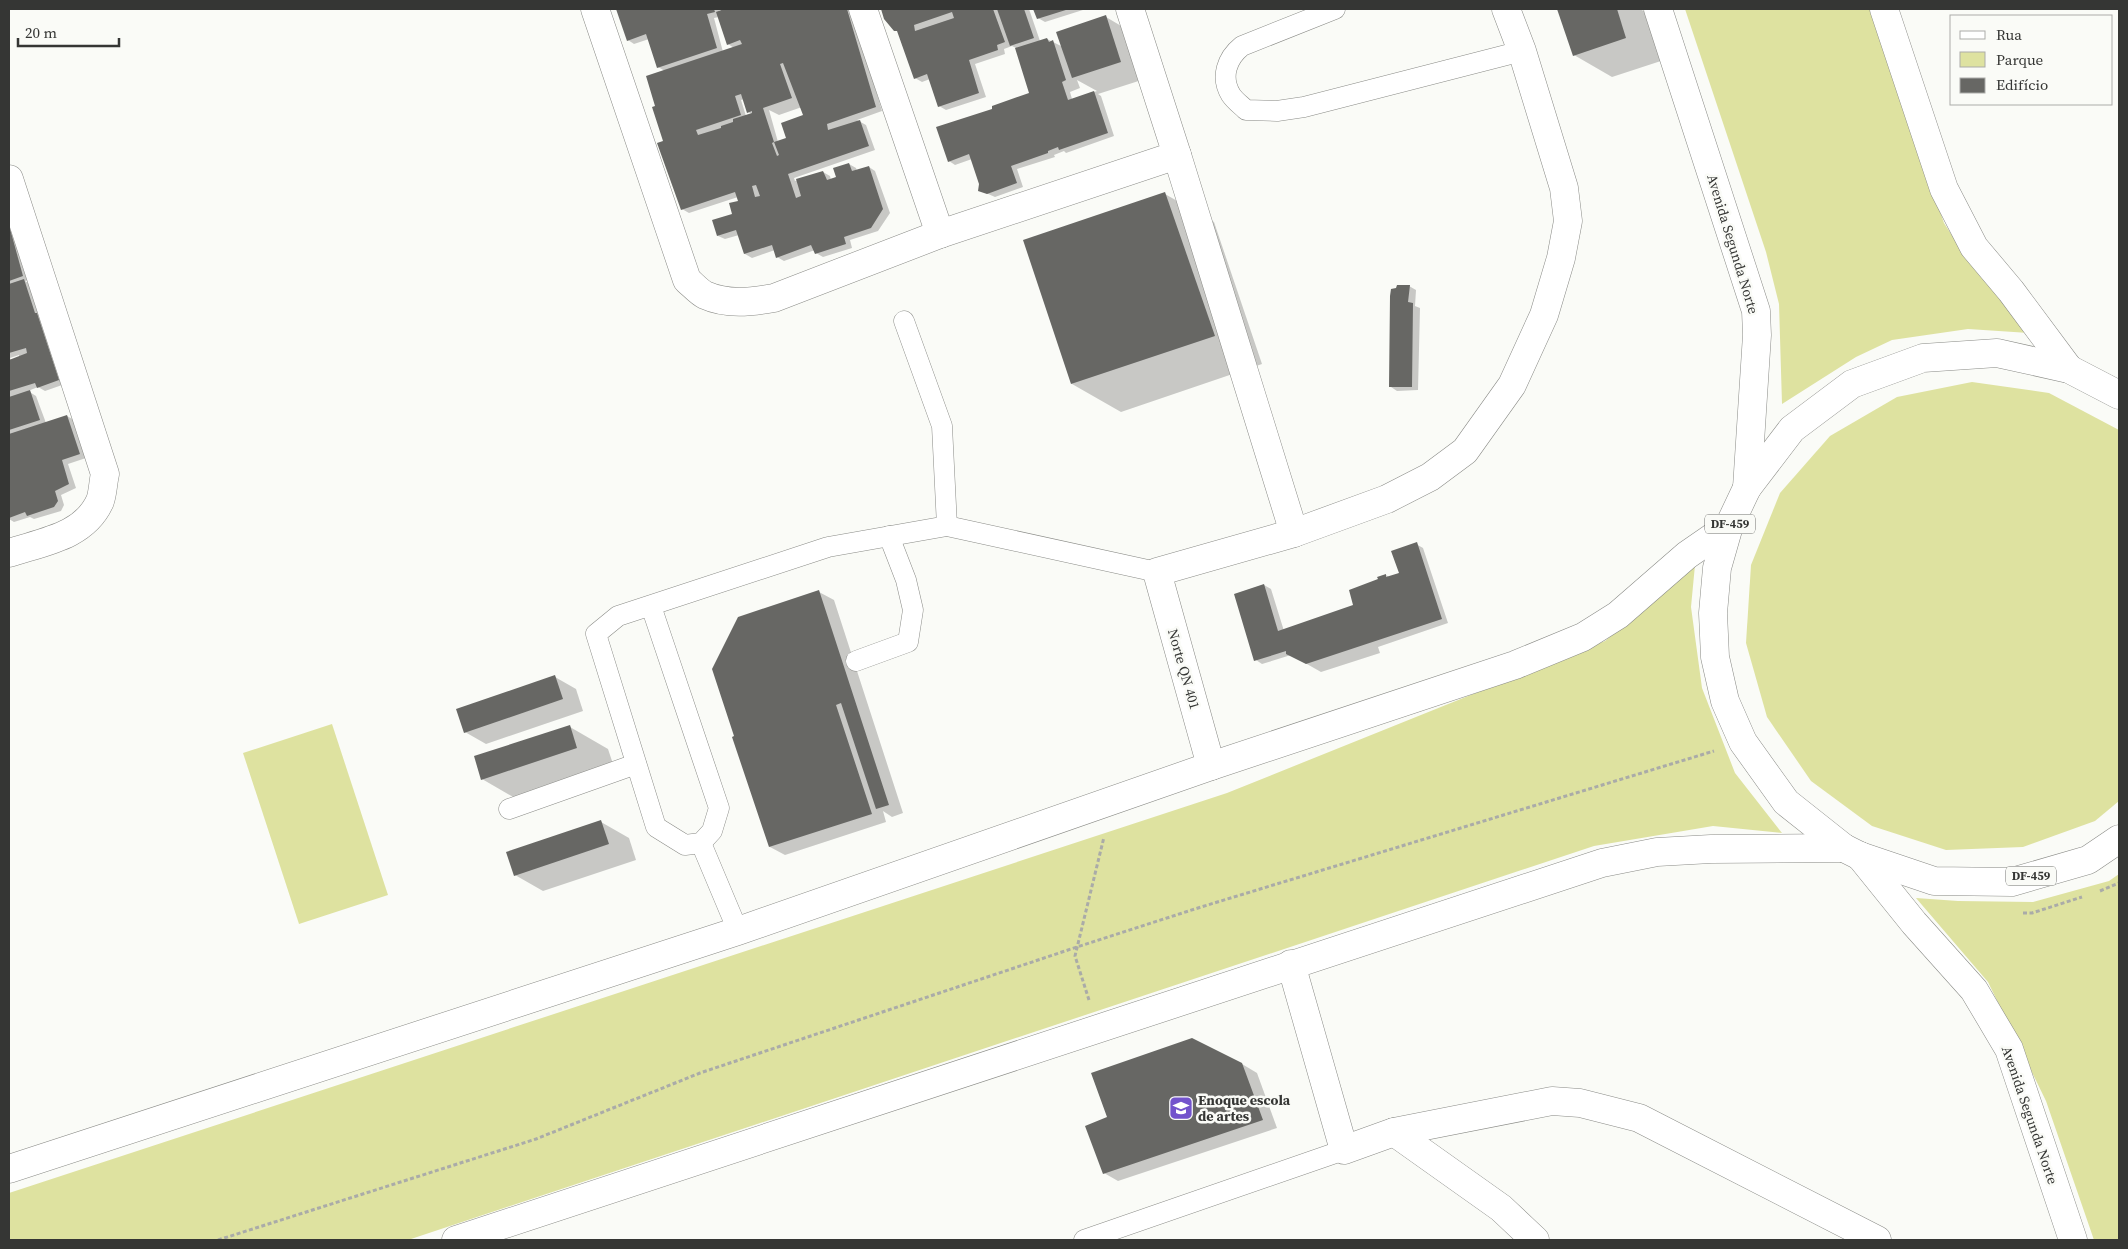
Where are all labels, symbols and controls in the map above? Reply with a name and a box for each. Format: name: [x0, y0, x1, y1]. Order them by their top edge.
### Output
scale bar: [18, 15, 119, 47]
legend: [1950, 15, 2113, 105]
text: 20 m: [25, 22, 57, 43]
text: Rua: [1996, 24, 2022, 45]
text: Parque: [1996, 49, 2044, 70]
text: Edifício: [1996, 74, 2048, 95]
street label: Avenida Segunda Norte: [1702, 172, 1764, 316]
road number: DF-459: [1705, 514, 1755, 534]
street label: Norte QN 401: [1163, 626, 1205, 712]
road number: DF-459: [2006, 866, 2056, 886]
street label: Avenida Segunda Norte: [1997, 1043, 2063, 1187]
place label: Enoque escola de artes: [1198, 1090, 1291, 1126]
school or university icon: Enoque escola de artes: [1168, 1095, 1194, 1121]

